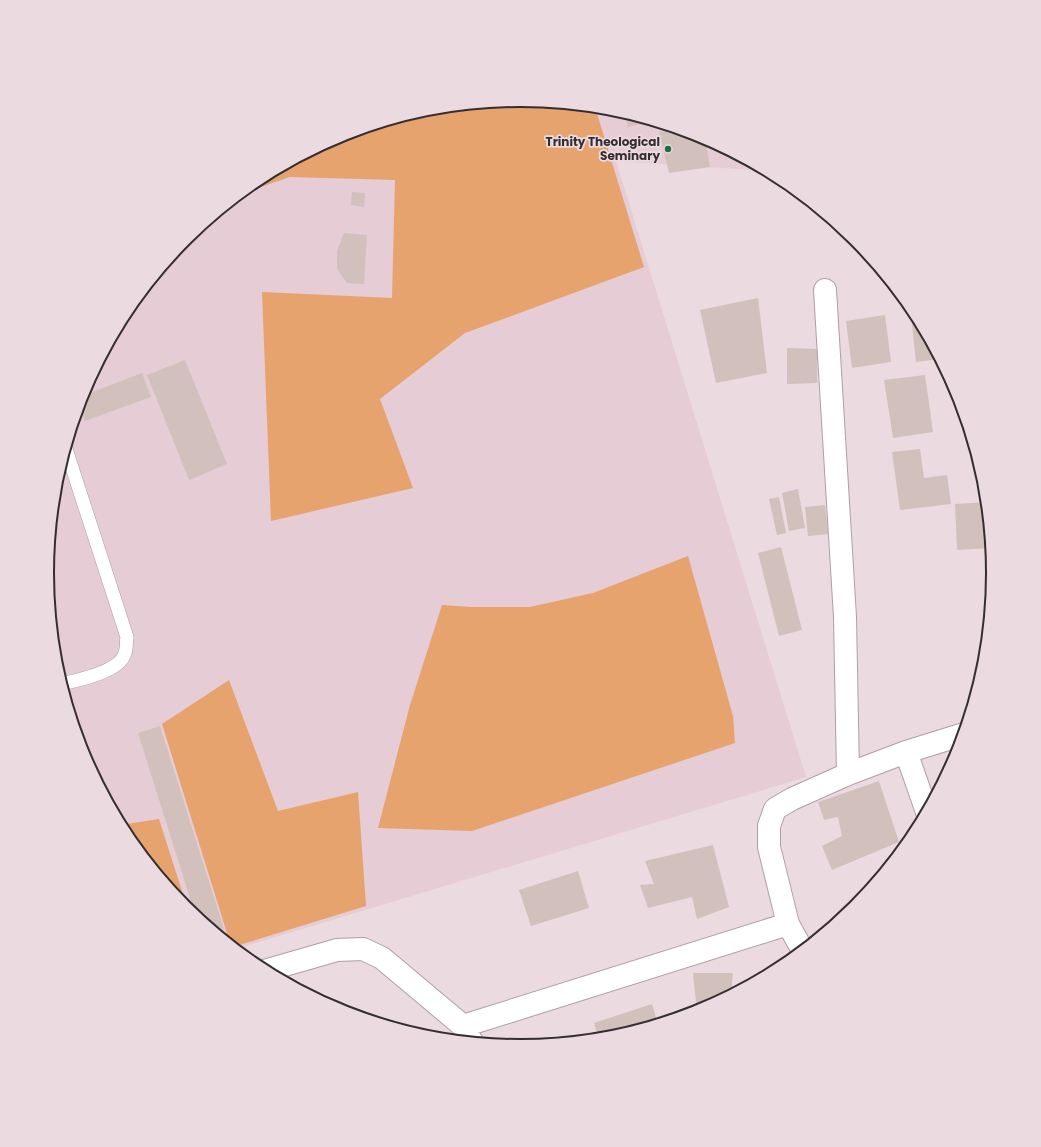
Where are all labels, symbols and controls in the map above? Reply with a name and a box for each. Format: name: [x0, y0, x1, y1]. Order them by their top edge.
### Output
place label: Trinity Theological Seminary: [546, 133, 660, 164]
marker: Trinity Theological Seminary: [663, 144, 673, 154]

